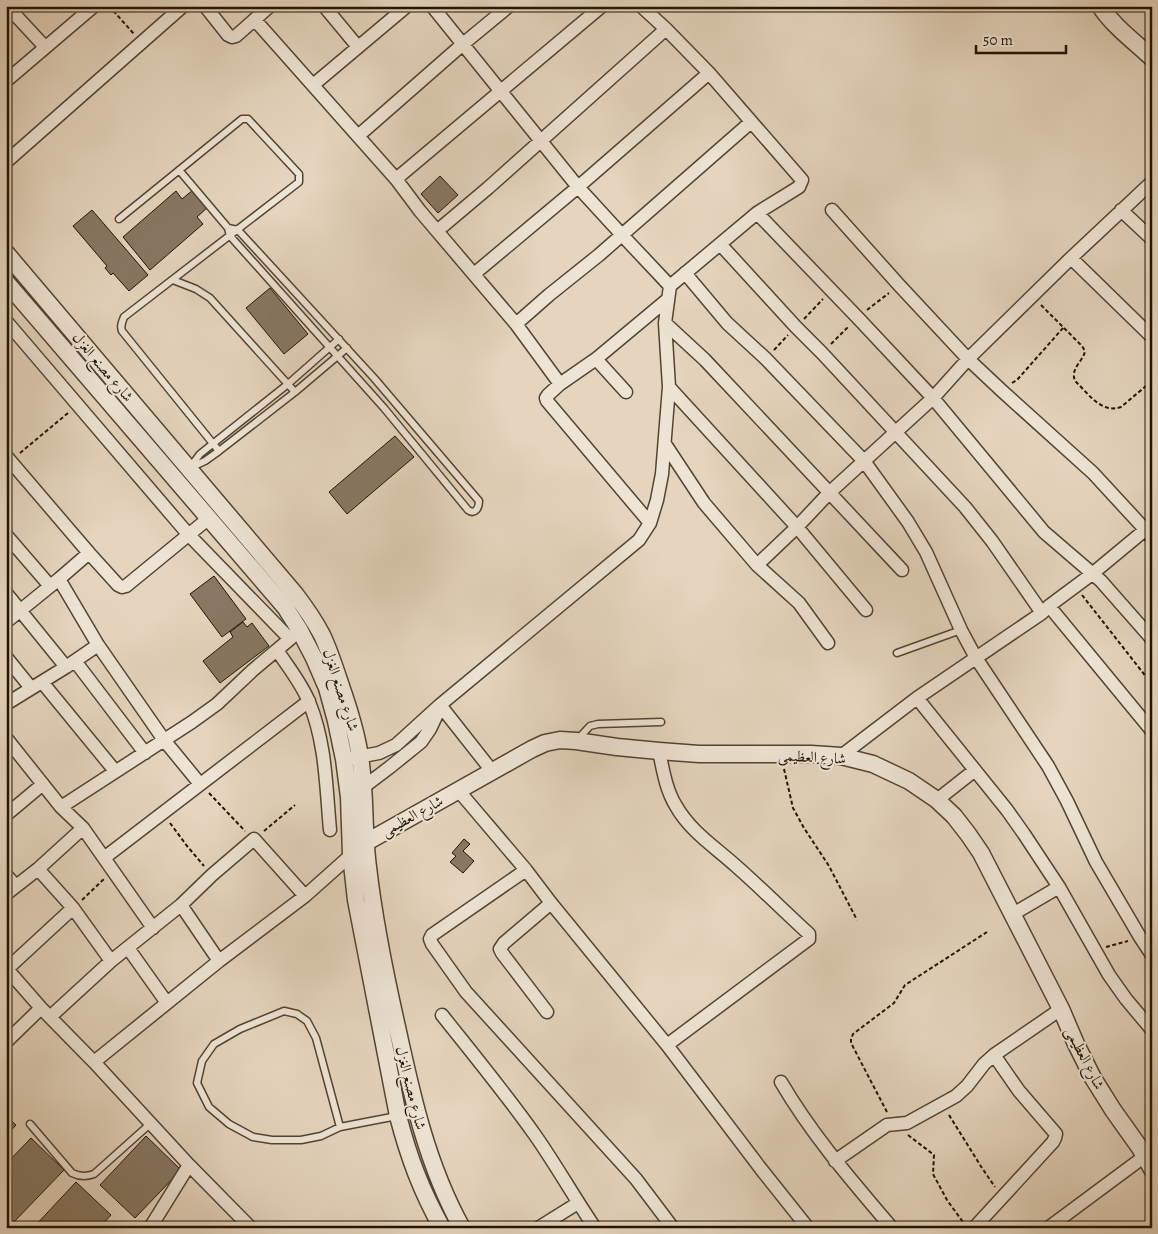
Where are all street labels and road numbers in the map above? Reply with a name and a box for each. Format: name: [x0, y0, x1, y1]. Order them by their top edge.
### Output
street label: شارع مصنع الغزل: [65, 328, 138, 409]
street label: شارع مصنع الغزل: [315, 646, 364, 735]
street label: شارع العظيمى: [777, 745, 846, 772]
street label: شارع العظيمى: [377, 791, 448, 844]
street label: شارع العظيمى: [1058, 1023, 1109, 1094]
street label: شارع مصنع الغزل: [387, 1044, 431, 1133]

